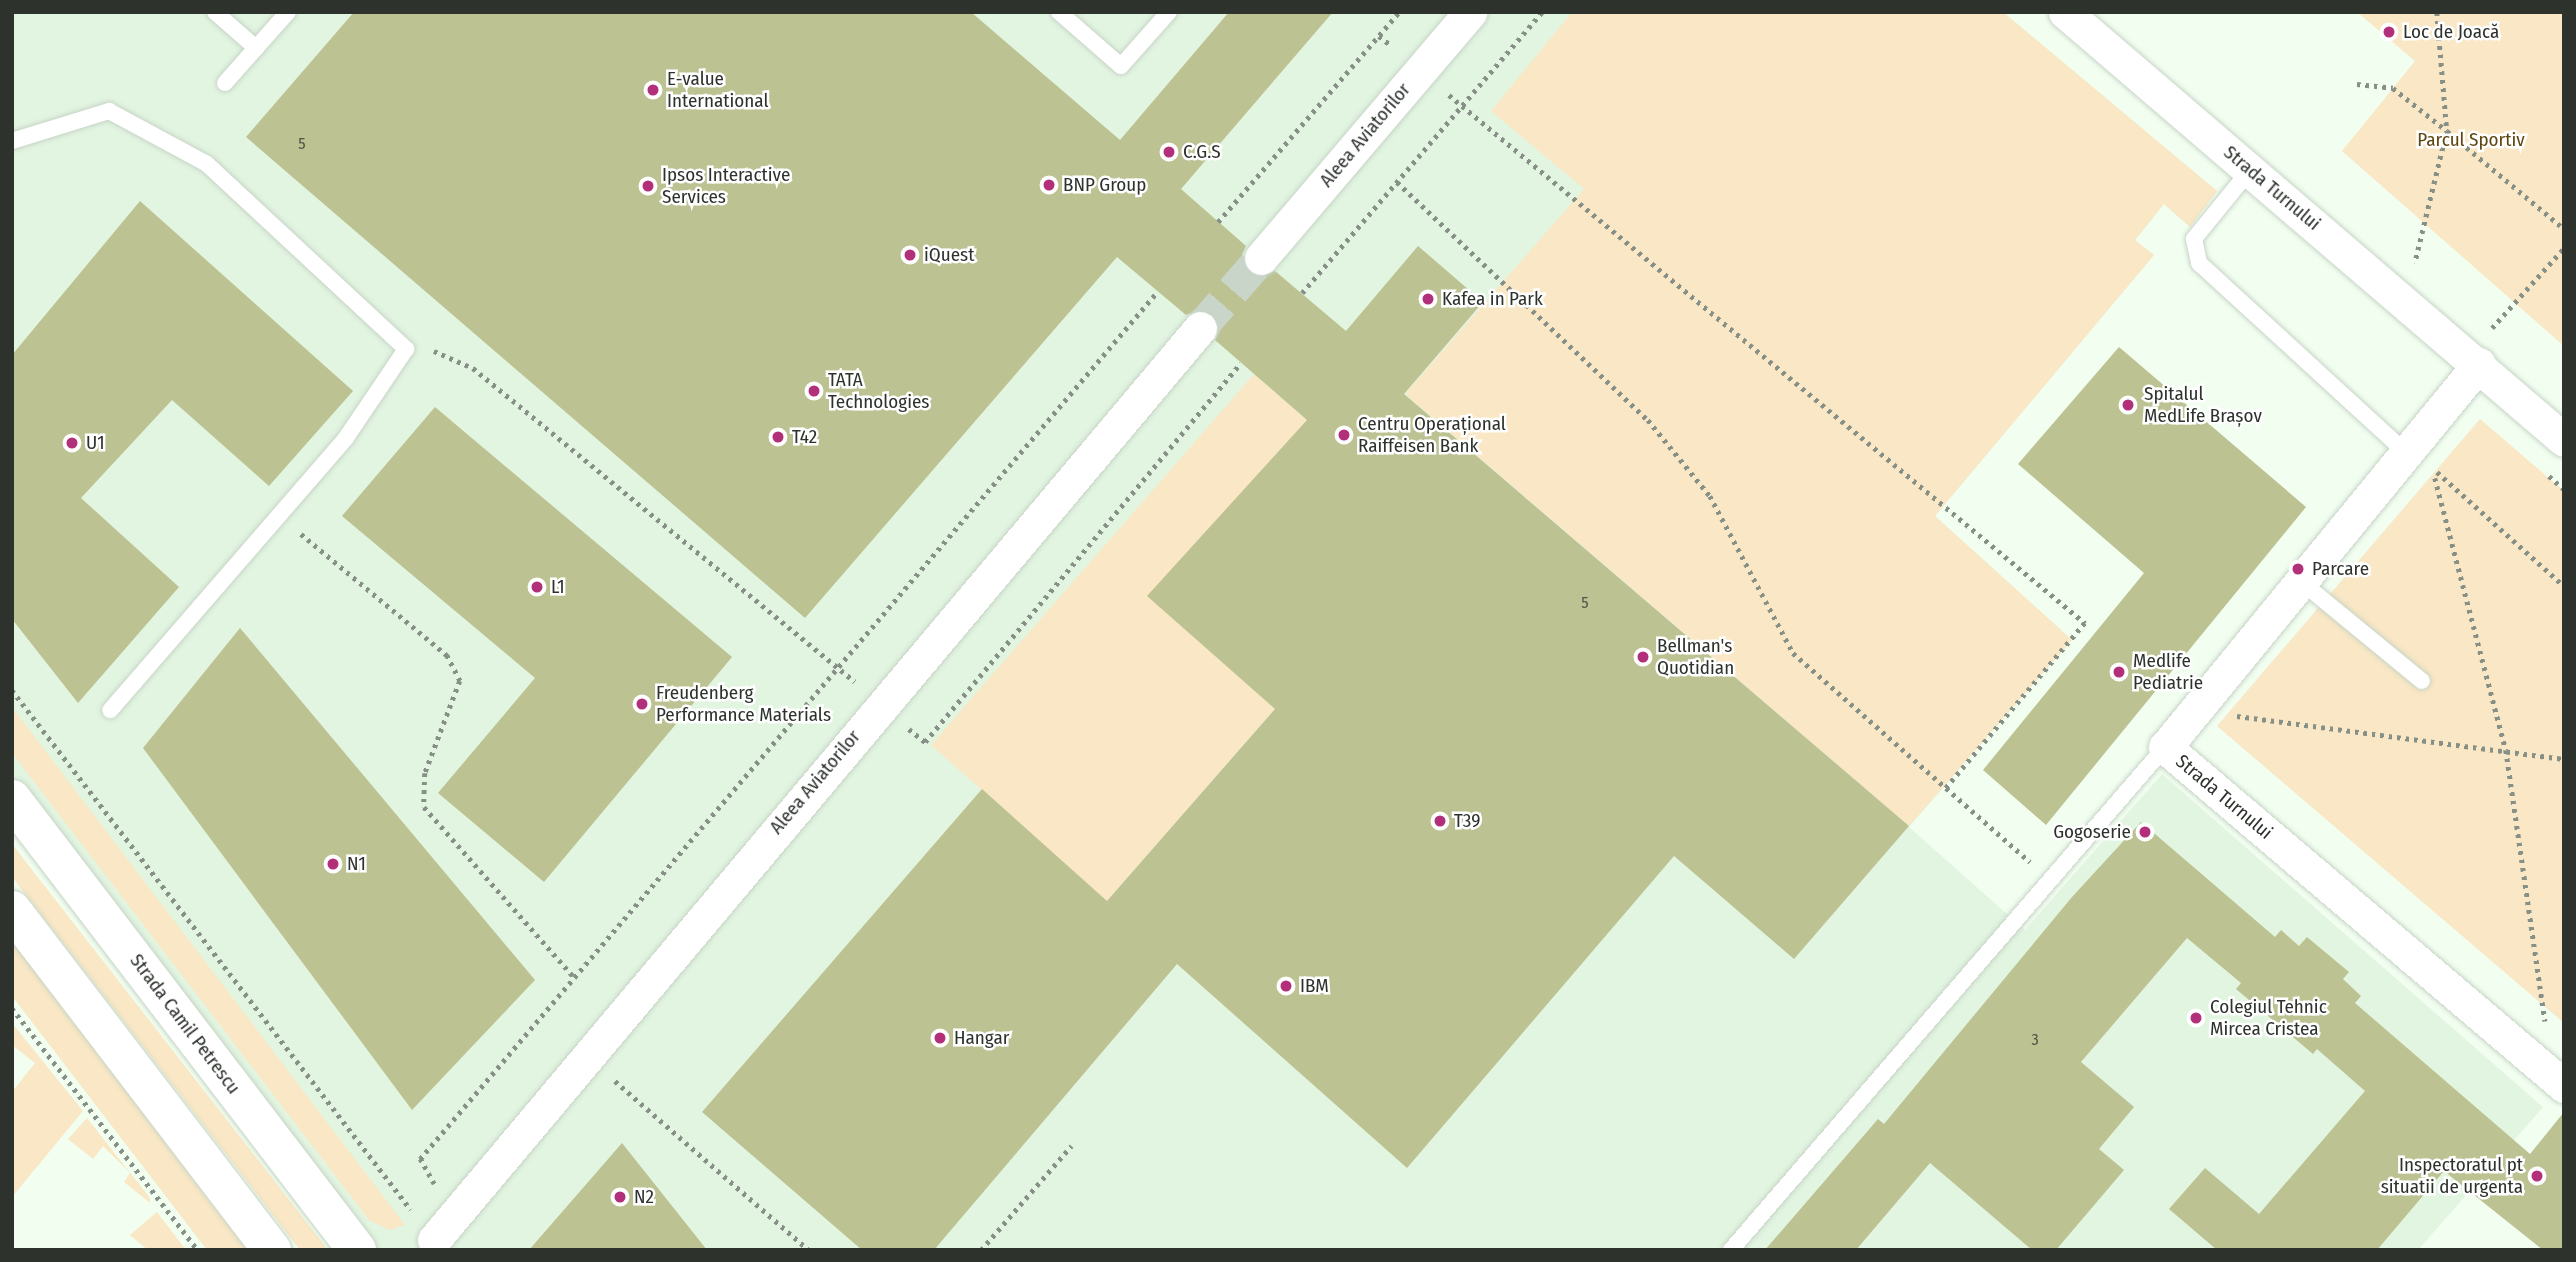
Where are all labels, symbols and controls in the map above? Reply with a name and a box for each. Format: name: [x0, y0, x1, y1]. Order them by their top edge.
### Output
place label: Loc de Joacă: [2403, 21, 2499, 43]
marker: Loc de Joacă: [2381, 24, 2397, 40]
place label: E-value International: [667, 68, 768, 112]
street label: Aleea Aviatorilor: [1315, 78, 1415, 192]
marker: E-value International: [645, 82, 661, 98]
park label: Parcul Sportiv: [2417, 129, 2525, 151]
house number: 5: [298, 134, 306, 154]
place label: C.G.S: [1183, 141, 1221, 163]
street label: Strada Turnului: [2219, 141, 2325, 235]
marker: C.G.S: [1161, 144, 1177, 160]
place label: Ipsos Interactive Services: [662, 164, 790, 208]
place label: BNP Group: [1063, 174, 1146, 196]
marker: BNP Group: [1041, 177, 1057, 193]
marker: Ipsos Interactive Services: [640, 178, 656, 194]
place label: iQuest: [924, 244, 974, 266]
marker: iQuest: [902, 247, 918, 263]
place label: Kafea in Park: [1442, 288, 1543, 310]
marker: Kafea in Park: [1420, 291, 1436, 307]
place label: TATA Technologies: [828, 369, 929, 413]
marker: TATA Technologies: [806, 383, 822, 399]
place label: Spitalul MedLife Brașov: [2144, 383, 2262, 427]
marker: Spitalul MedLife Brașov: [2118, 395, 2138, 415]
place label: Centru Operațional Raiffeisen Bank: [1358, 413, 1506, 457]
place label: T42: [792, 426, 817, 448]
marker: Centru Operațional Raiffeisen Bank: [1336, 427, 1352, 443]
marker: T42: [770, 429, 786, 445]
place label: U1: [86, 432, 105, 454]
marker: U1: [64, 435, 80, 451]
place label: Parcare: [2312, 558, 2369, 580]
marker: Parcare: [2290, 561, 2306, 577]
place label: L1: [551, 576, 565, 598]
marker: L1: [529, 579, 545, 595]
house number: 5: [1581, 593, 1589, 613]
place label: Bellman's Quotidian: [1657, 635, 1734, 679]
marker: Bellman's Quotidian: [1635, 649, 1651, 665]
place label: Medlife Pediatrie: [2133, 650, 2203, 694]
marker: Medlife Pediatrie: [2111, 664, 2127, 680]
place label: Freudenberg Performance Materials: [656, 682, 831, 726]
marker: Freudenberg Performance Materials: [634, 696, 650, 712]
street label: Aleea Aviatorilor: [765, 725, 865, 839]
street label: Strada Turnului: [2171, 750, 2277, 844]
place label: T39: [1454, 810, 1480, 832]
marker: T39: [1432, 813, 1448, 829]
place label: Gogoserie: [2053, 821, 2131, 843]
marker: Gogoserie: [2137, 824, 2153, 840]
place label: N1: [347, 853, 366, 875]
marker: N1: [325, 856, 341, 872]
street label: Strada Camil Petrescu: [125, 950, 245, 1098]
place label: IBM: [1300, 975, 1329, 997]
marker: IBM: [1278, 978, 1294, 994]
place label: Colegiul Tehnic Mircea Cristea: [2210, 996, 2327, 1040]
marker: Colegiul Tehnic Mircea Cristea: [2188, 1010, 2204, 1026]
place label: Hangar: [954, 1027, 1009, 1049]
marker: Hangar: [932, 1030, 948, 1046]
house number: 3: [2031, 1030, 2039, 1050]
place label: Inspectoratul pt situatii de urgenta: [2381, 1154, 2523, 1198]
marker: Inspectoratul pt situatii de urgenta: [2529, 1168, 2545, 1184]
place label: N2: [634, 1186, 654, 1208]
marker: N2: [612, 1189, 628, 1205]

